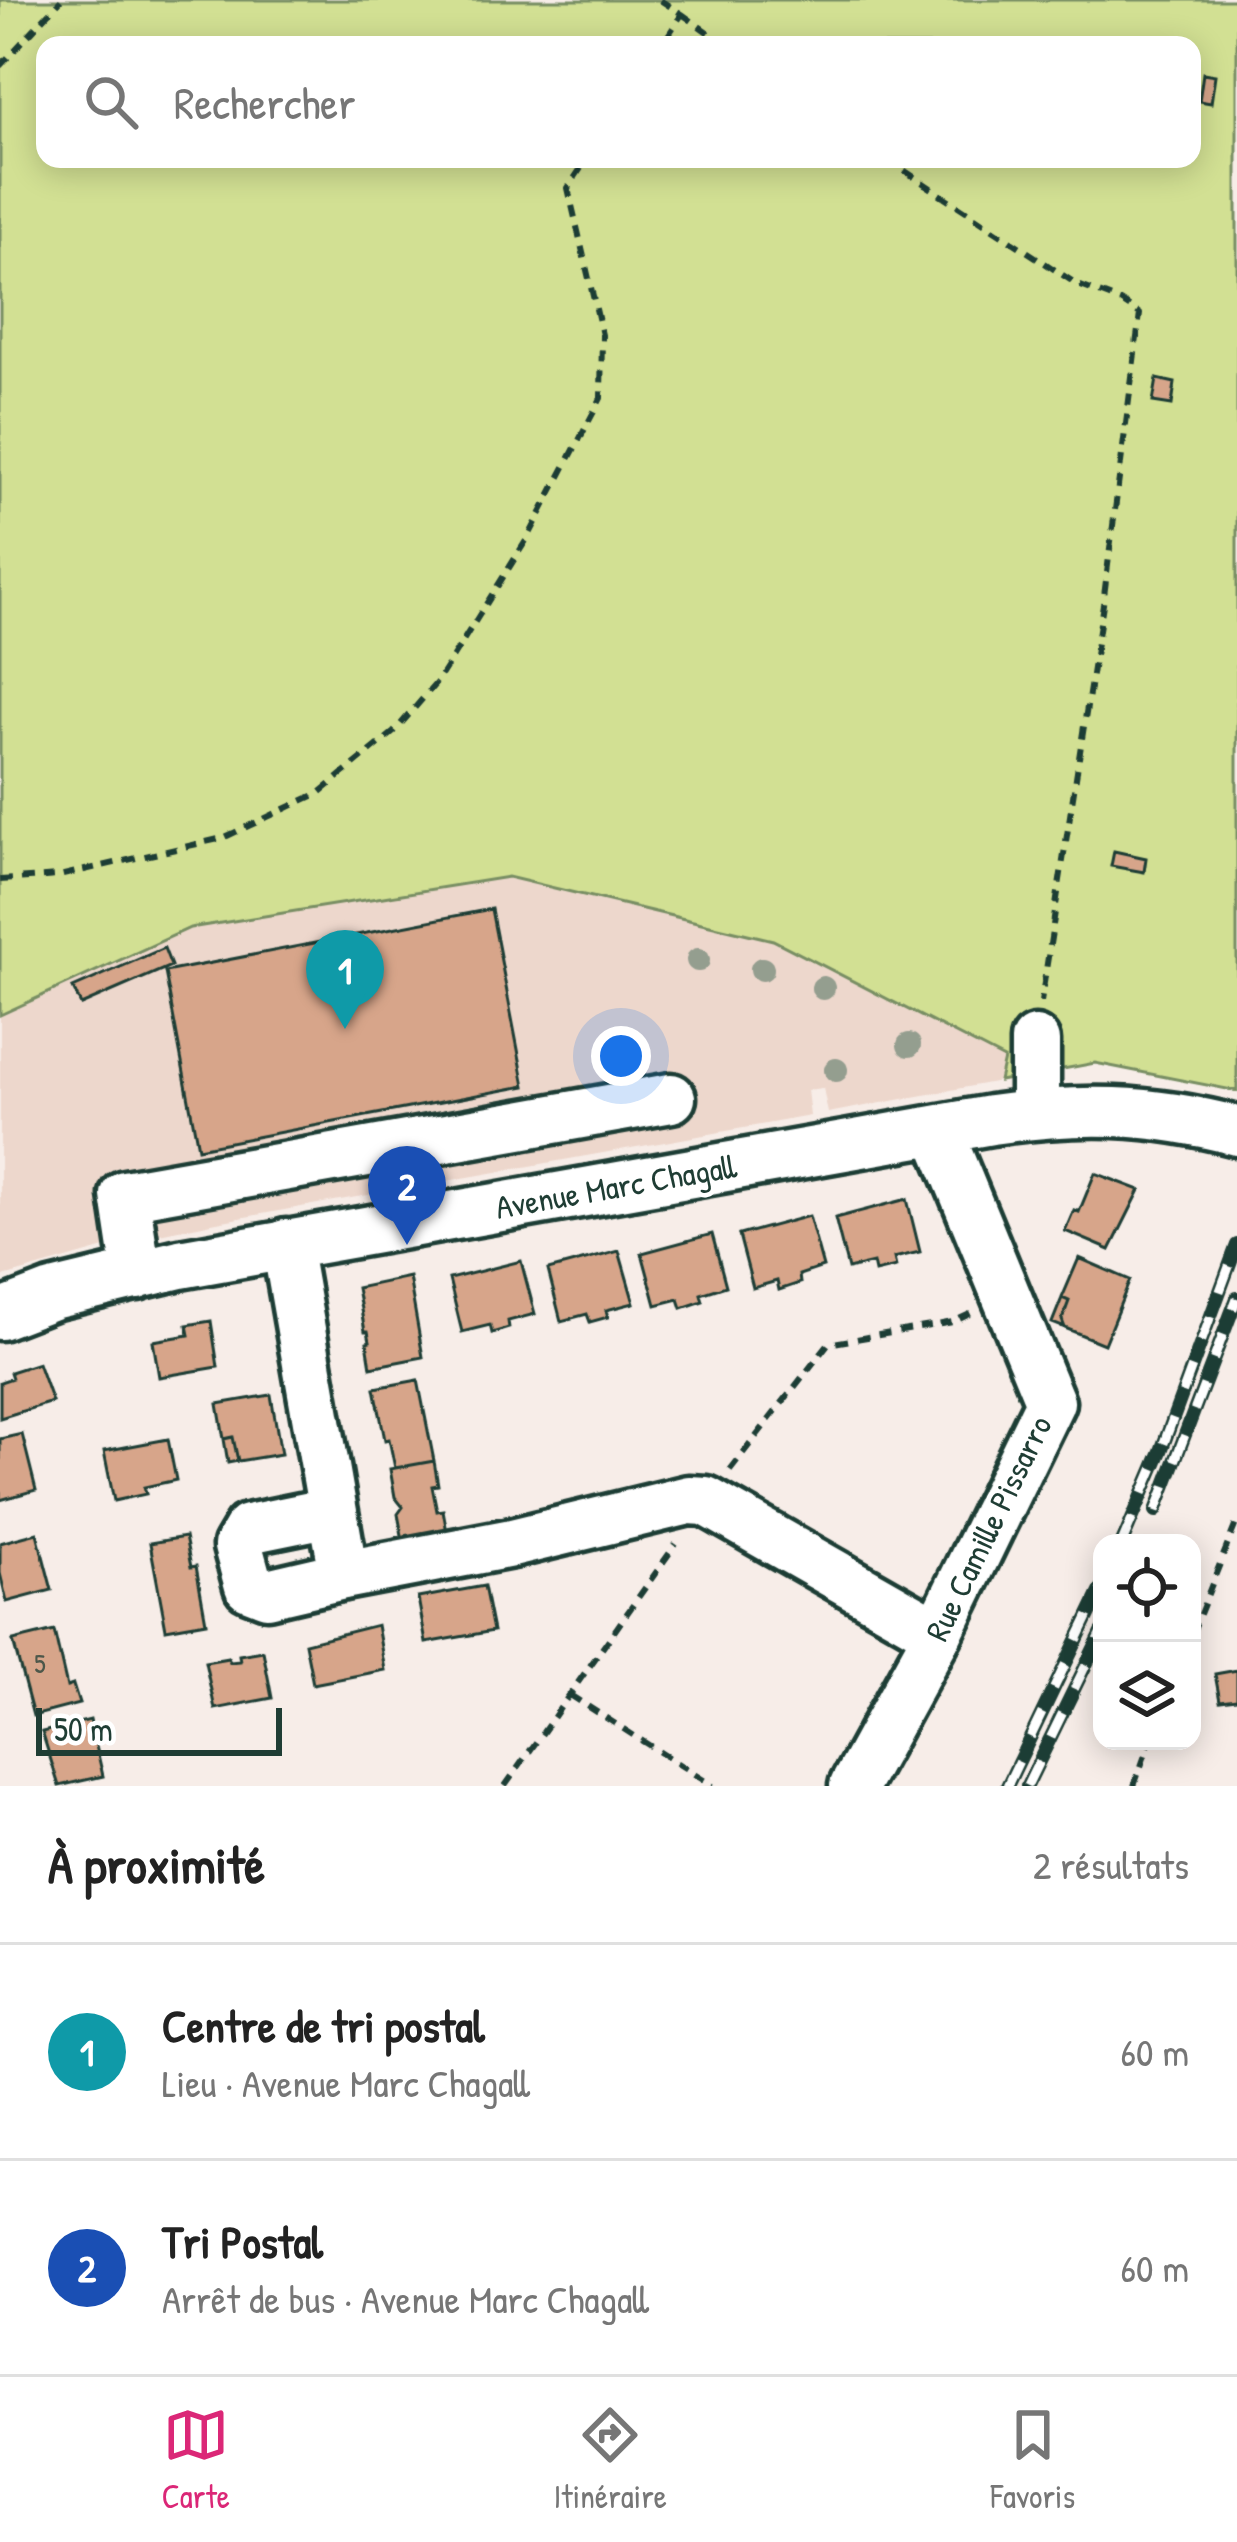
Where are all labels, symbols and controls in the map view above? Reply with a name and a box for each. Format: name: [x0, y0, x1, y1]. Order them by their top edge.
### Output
search box: [36, 36, 1201, 168]
icon: search: [78, 69, 144, 135]
text: Rechercher: [174, 72, 356, 133]
pin: 1: [306, 930, 384, 1029]
your location: [591, 1026, 651, 1086]
street label: Avenue Marc Chagall: [492, 1143, 741, 1230]
pin: 2: [368, 1146, 446, 1245]
street label: Rue Camille Pissarro: [915, 1408, 1061, 1648]
map controls: [1093, 1534, 1201, 1750]
button: locate: [1093, 1534, 1201, 1642]
button: layers: [1093, 1642, 1201, 1750]
house number: 5: [34, 1645, 46, 1681]
scale bar: [36, 1702, 282, 1755]
text: 50 m: [54, 1707, 113, 1751]
text: À proximité: [48, 1830, 265, 1899]
text: 2 résultats: [1033, 1838, 1189, 1891]
text: Centre de tri postal: [162, 1995, 485, 2056]
text: 1: [80, 2025, 94, 2078]
text: 60 m: [1120, 2025, 1189, 2078]
text: Lieu · Avenue Marc Chagall: [162, 2056, 530, 2109]
text: Tri Postal: [162, 2211, 323, 2272]
text: 2: [78, 2241, 96, 2294]
text: 60 m: [1120, 2241, 1189, 2294]
text: Arrêt de bus · Avenue Marc Chagall: [162, 2272, 649, 2325]
tab: Carte: [162, 2402, 230, 2518]
tab: Itinéraire: [554, 2402, 667, 2518]
tab: Favoris: [991, 2402, 1075, 2518]

